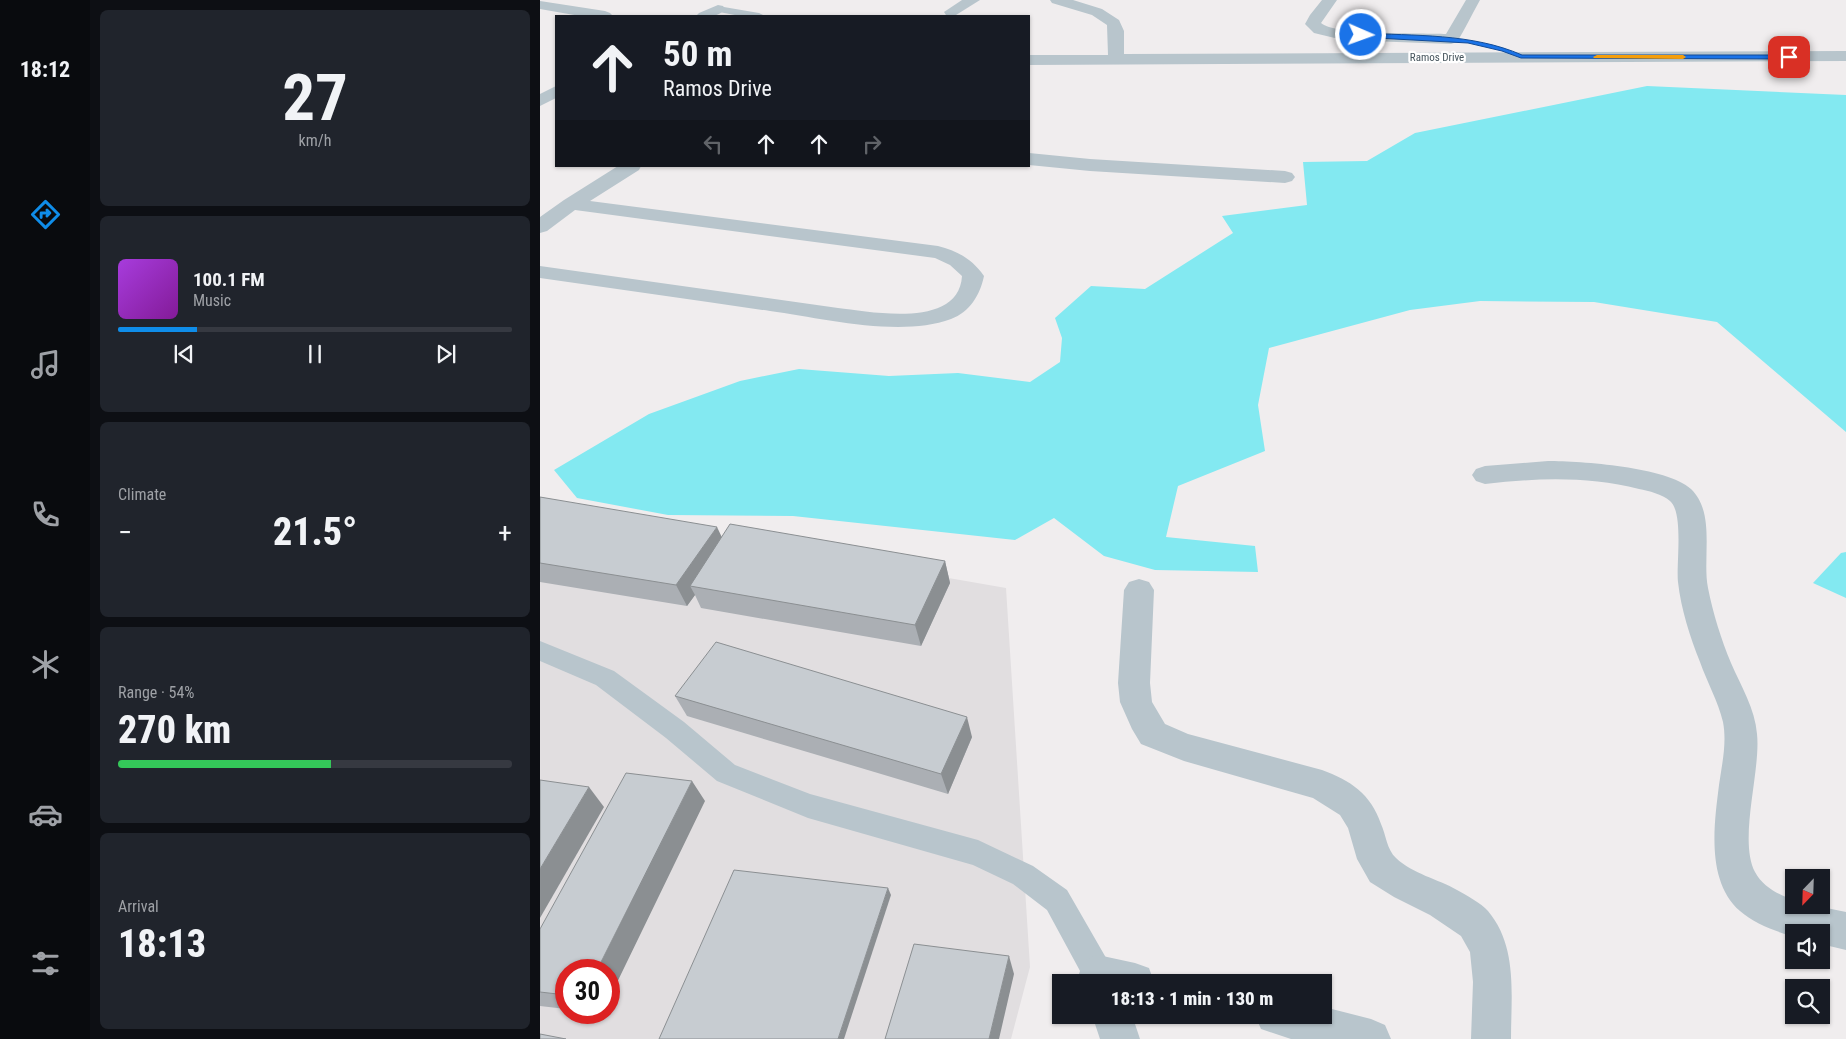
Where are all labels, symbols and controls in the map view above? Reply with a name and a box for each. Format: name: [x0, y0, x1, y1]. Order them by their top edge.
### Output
position arrow: [1334, 8, 1386, 60]
text: 50 m: [663, 34, 732, 75]
icon: ahead: [580, 35, 645, 100]
pin: [1768, 36, 1810, 78]
icon: arrive: [1775, 43, 1803, 71]
street label: Ramos Drive: [1410, 51, 1464, 64]
text: 18:12: [20, 57, 70, 82]
text: 27: [282, 60, 348, 136]
text: Ramos Drive: [663, 76, 772, 101]
icon: left: [699, 130, 727, 158]
icon: ahead: [752, 130, 780, 158]
icon: ahead: [805, 130, 833, 158]
icon: right: [858, 130, 886, 158]
text: km/h: [299, 131, 331, 150]
icon: directions: [28, 197, 63, 232]
text: 100.1 FM: [193, 268, 265, 291]
text: Music: [193, 291, 231, 310]
icon: previous: [170, 340, 198, 368]
icon: pause: [301, 340, 329, 368]
icon: next: [432, 340, 460, 368]
icon: music: [28, 347, 63, 382]
text: Climate: [118, 485, 166, 504]
icon: phone: [28, 497, 63, 532]
text: 21.5°: [273, 510, 357, 554]
text: −: [118, 516, 132, 549]
text: +: [498, 516, 512, 549]
icon: climate: [28, 647, 63, 682]
text: Range · 54%: [118, 683, 194, 702]
text: 270 km: [118, 708, 231, 752]
icon: car: [28, 797, 63, 832]
north arrow: [1785, 869, 1830, 914]
map controls: [1785, 869, 1830, 1024]
text: Arrival: [118, 897, 159, 916]
text: 18:13: [118, 922, 206, 966]
button: sound: [1785, 924, 1830, 969]
icon: filters: [28, 946, 63, 981]
speed limit sign: 30: [555, 959, 620, 1024]
button: search: [1785, 979, 1830, 1024]
text: 18:13 · 1 min · 130 m: [1111, 987, 1273, 1010]

